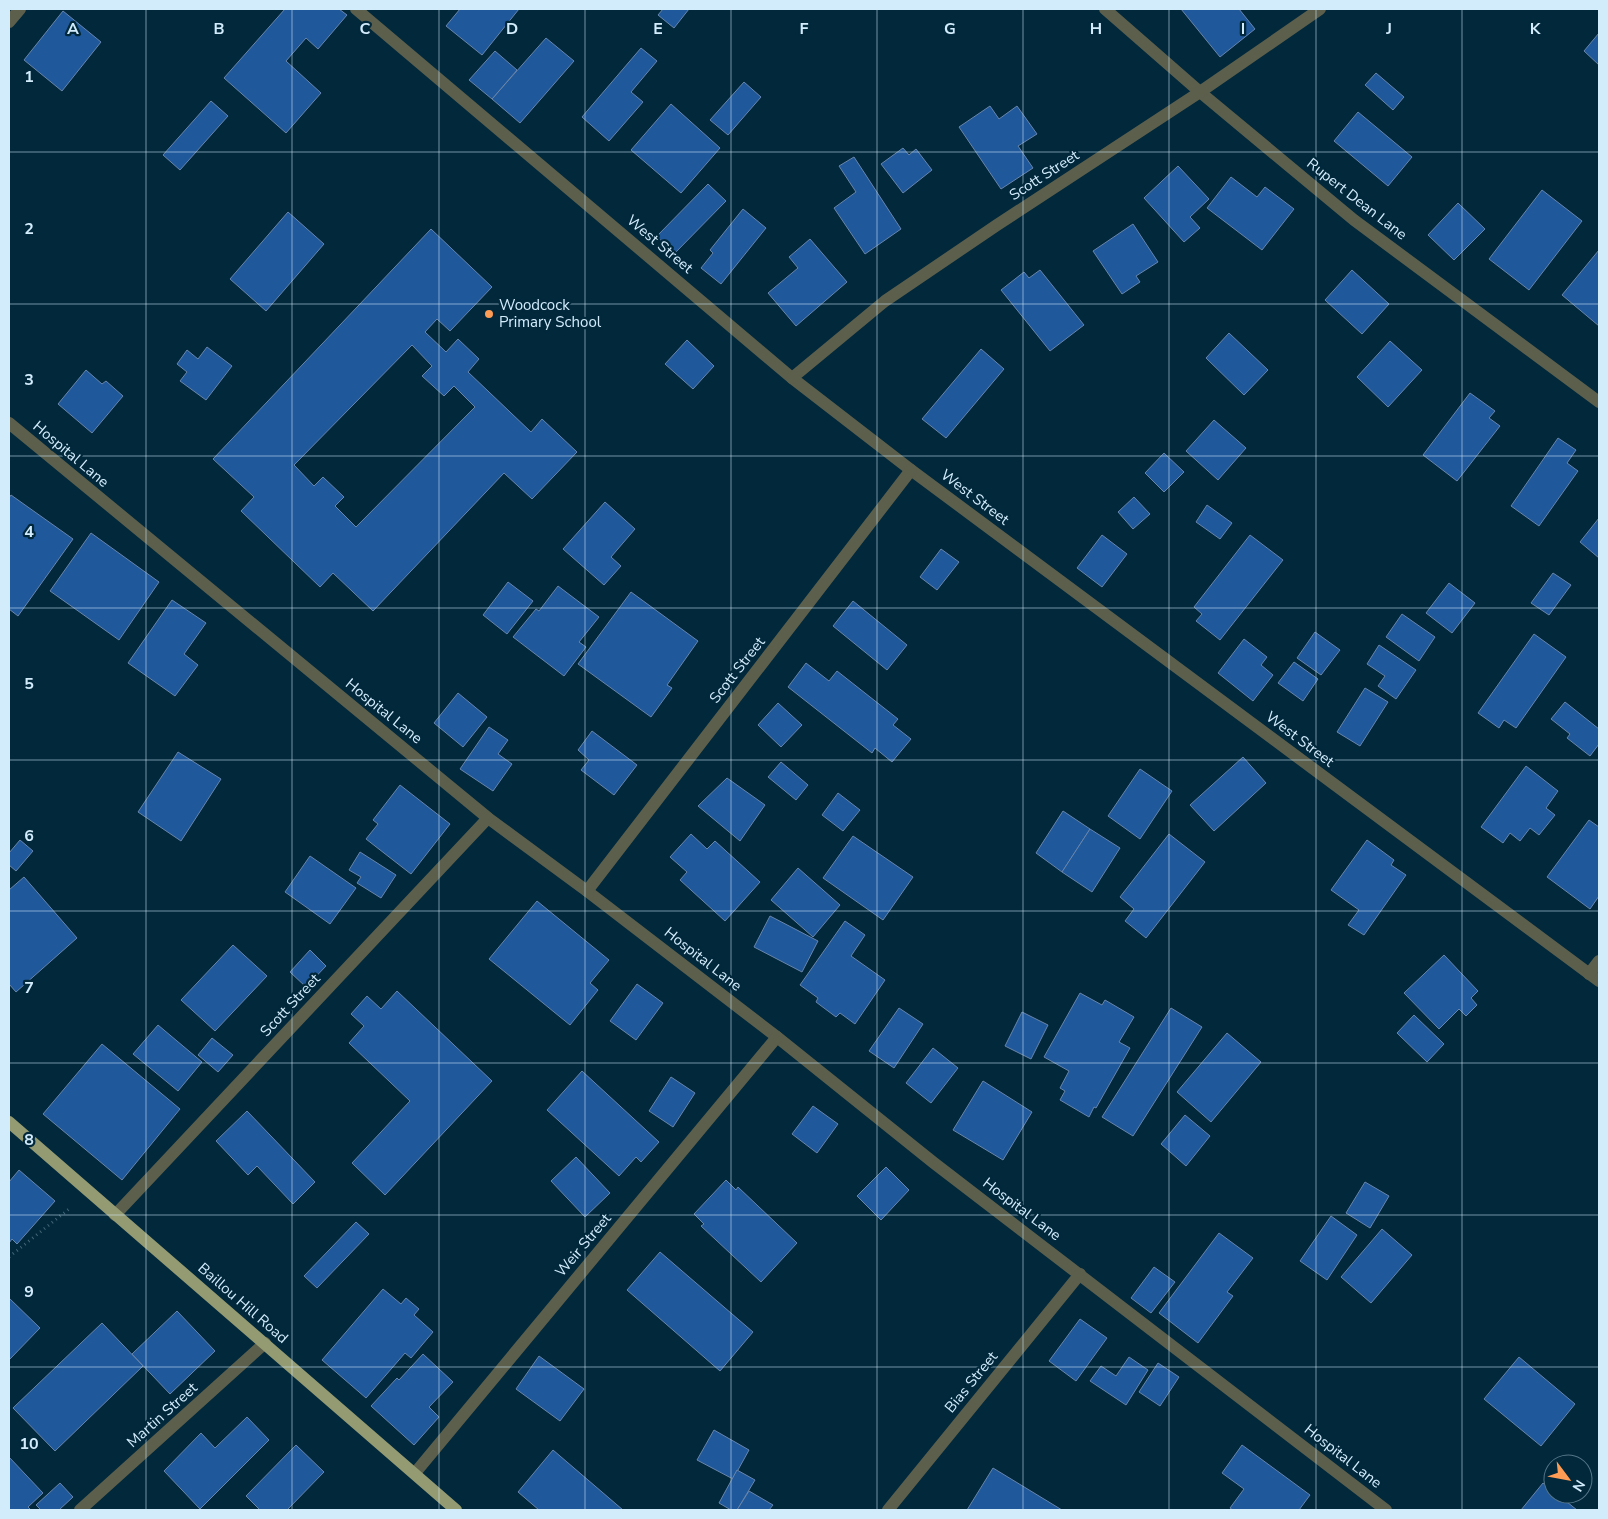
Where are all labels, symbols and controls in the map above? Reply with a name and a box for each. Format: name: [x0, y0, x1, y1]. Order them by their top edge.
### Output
text: A: [67, 18, 79, 40]
text: B: [213, 18, 225, 40]
text: C: [360, 18, 371, 40]
text: D: [506, 18, 518, 40]
text: E: [653, 18, 663, 40]
text: F: [800, 18, 809, 40]
text: G: [944, 18, 956, 40]
text: H: [1090, 18, 1102, 40]
text: I: [1241, 18, 1245, 40]
text: J: [1385, 18, 1392, 40]
text: K: [1530, 18, 1542, 40]
text: 1: [24, 66, 34, 88]
street label: Scott Street: [1005, 145, 1083, 205]
street label: Rupert Dean Lane: [1303, 154, 1411, 244]
street label: West Street: [623, 210, 698, 278]
text: 2: [24, 218, 34, 240]
place label: Woodcock Primary School: [499, 295, 602, 332]
marker: Woodcock Primary School: [483, 308, 495, 320]
text: 3: [24, 369, 34, 391]
street label: Hospital Lane: [29, 416, 113, 492]
street label: West Street: [937, 465, 1014, 530]
text: 4: [24, 521, 34, 543]
street label: Scott Street: [705, 632, 770, 707]
text: 5: [24, 673, 34, 695]
street label: Hospital Lane: [341, 674, 427, 748]
street label: West Street: [1262, 707, 1339, 772]
text: 6: [24, 825, 34, 847]
street label: Hospital Lane: [660, 922, 746, 996]
street label: Scott Street: [256, 969, 325, 1041]
text: 7: [24, 977, 34, 999]
text: 8: [24, 1129, 34, 1151]
street label: Hospital Lane: [979, 1173, 1065, 1245]
street label: Weir Street: [551, 1208, 616, 1281]
street label: Baillou Hill Road: [194, 1258, 292, 1348]
text: 9: [24, 1281, 34, 1303]
street label: Bias Street: [940, 1347, 1002, 1417]
street label: Martin Street: [122, 1377, 202, 1452]
street label: Hospital Lane: [1300, 1419, 1386, 1493]
text: 10: [19, 1433, 39, 1455]
north arrow: [1543, 1454, 1593, 1504]
text: N: [1568, 1476, 1589, 1495]

